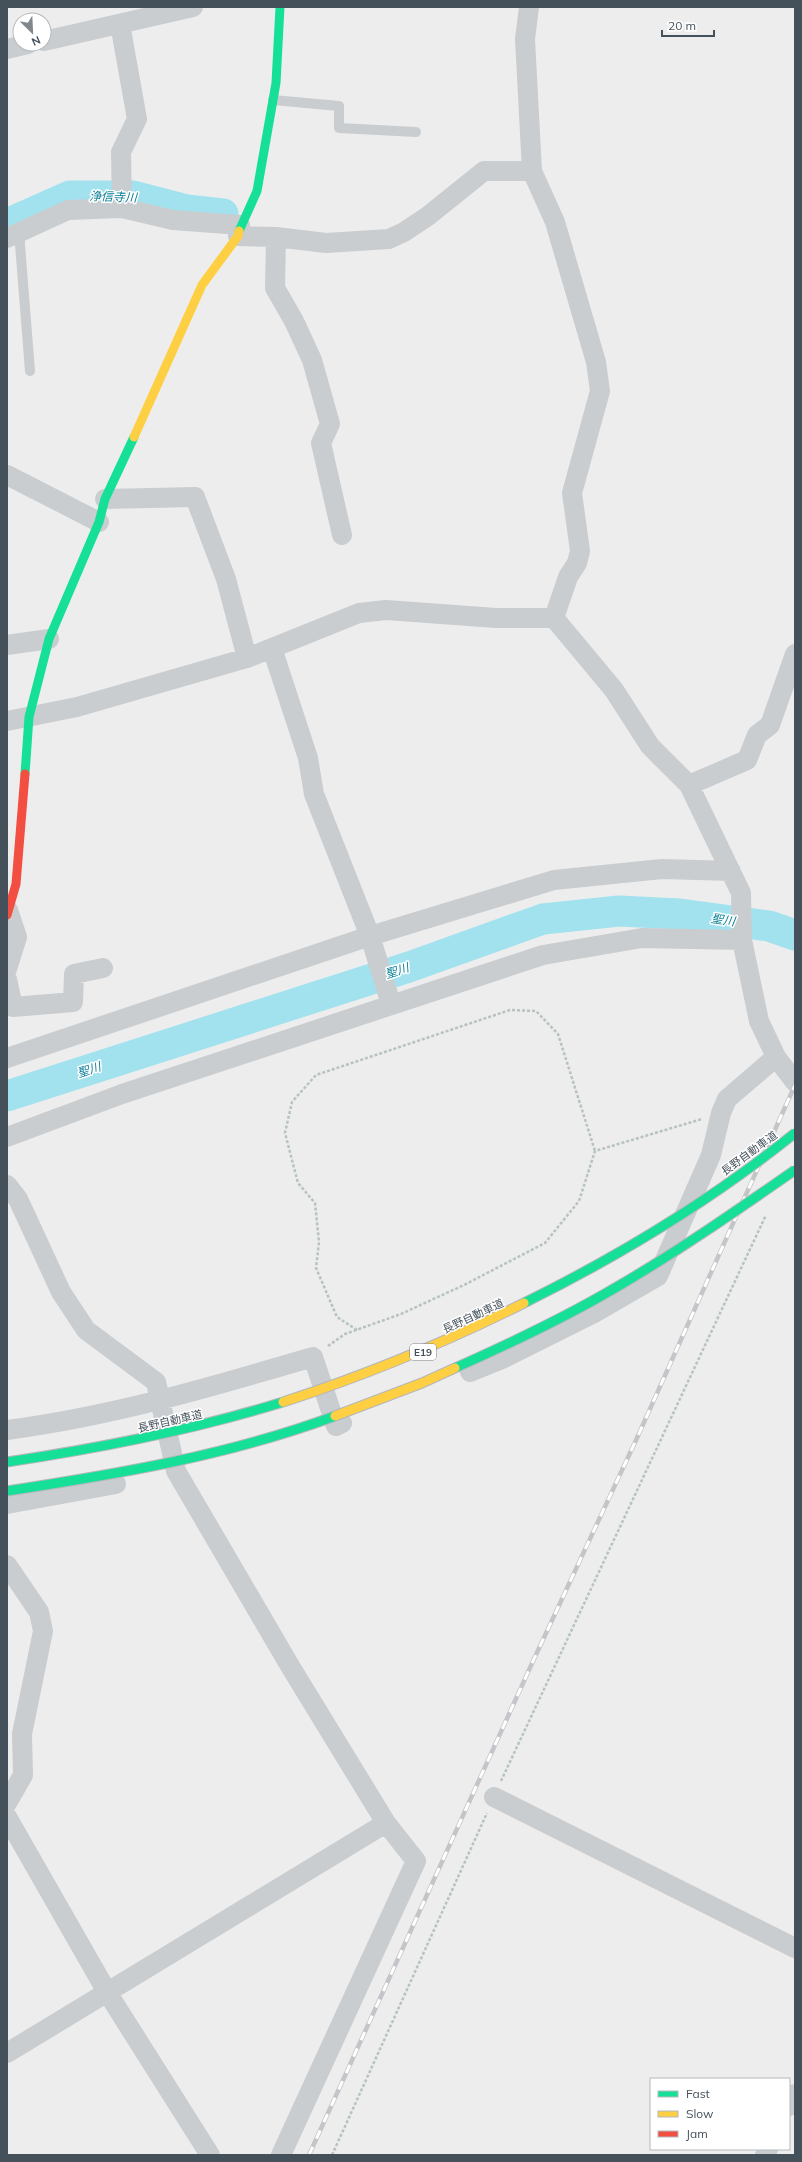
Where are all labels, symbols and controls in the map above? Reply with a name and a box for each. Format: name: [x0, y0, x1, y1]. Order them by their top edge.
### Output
north arrow: [12, 12, 52, 52]
scale bar: [662, 12, 714, 38]
text: 20 m: [668, 18, 696, 33]
text: N: [29, 33, 43, 49]
water label: 浄信寺川: [89, 188, 139, 205]
water label: 聖川: [710, 910, 738, 929]
water label: 聖川: [383, 959, 412, 981]
water label: 聖川: [75, 1058, 104, 1080]
street label: 長野自動車道: [718, 1128, 780, 1178]
street label: 長野自動車道: [440, 1296, 506, 1336]
road number: E19: [410, 1344, 436, 1360]
street label: 長野自動車道: [136, 1407, 204, 1435]
legend: [650, 2078, 790, 2150]
text: Fast: [686, 2086, 710, 2101]
text: Slow: [686, 2106, 714, 2121]
text: Jam: [686, 2126, 708, 2141]

